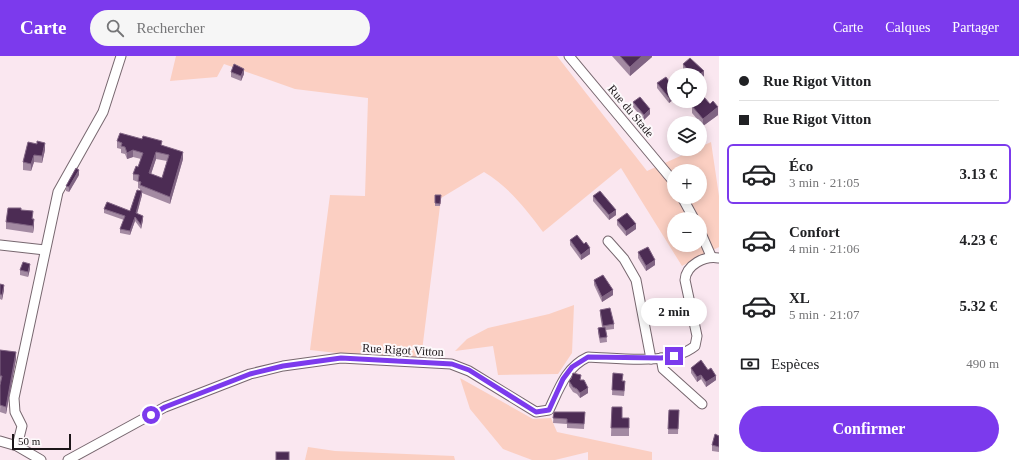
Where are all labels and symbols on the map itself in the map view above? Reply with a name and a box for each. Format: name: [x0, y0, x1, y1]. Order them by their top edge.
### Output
street label: Rue du Stade: [605, 82, 657, 140]
callout: 2 min: [641, 298, 707, 326]
street label: Rue Rigot Vitton: [362, 341, 444, 359]
route end: [665, 347, 683, 365]
route start: [142, 406, 160, 424]
scale bar: [12, 432, 71, 451]

